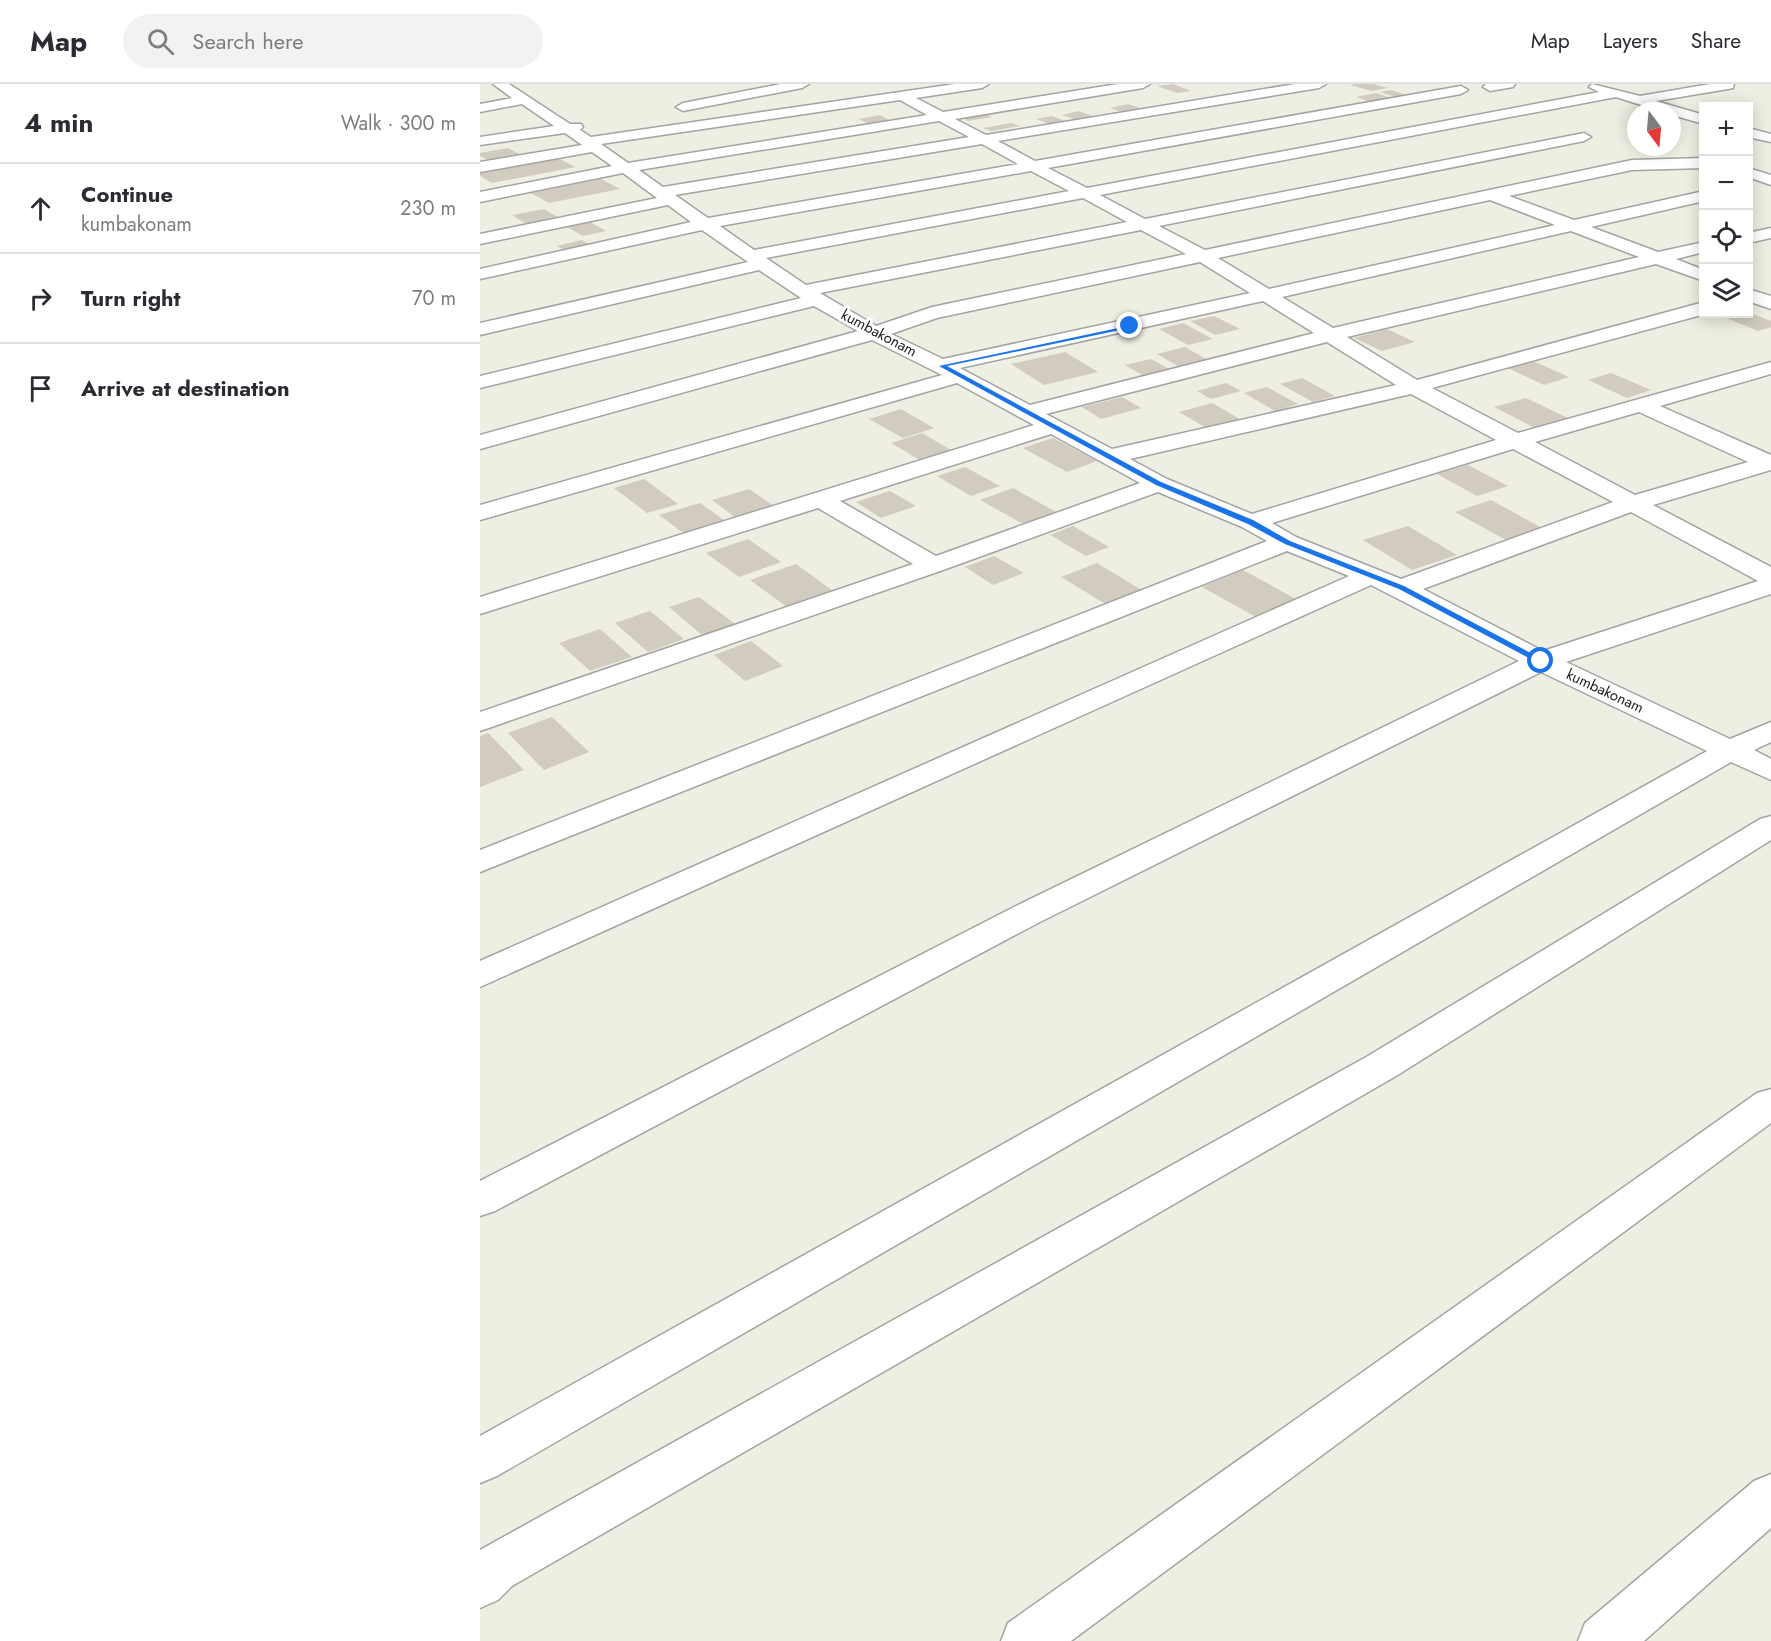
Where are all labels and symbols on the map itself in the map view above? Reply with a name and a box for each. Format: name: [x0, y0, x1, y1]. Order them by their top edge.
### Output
north arrow: [1627, 102, 1681, 156]
street label: kumbakonam: [837, 304, 921, 362]
route end: [1116, 312, 1142, 338]
route start: [1527, 647, 1553, 673]
street label: kumbakonam: [1563, 663, 1647, 719]

